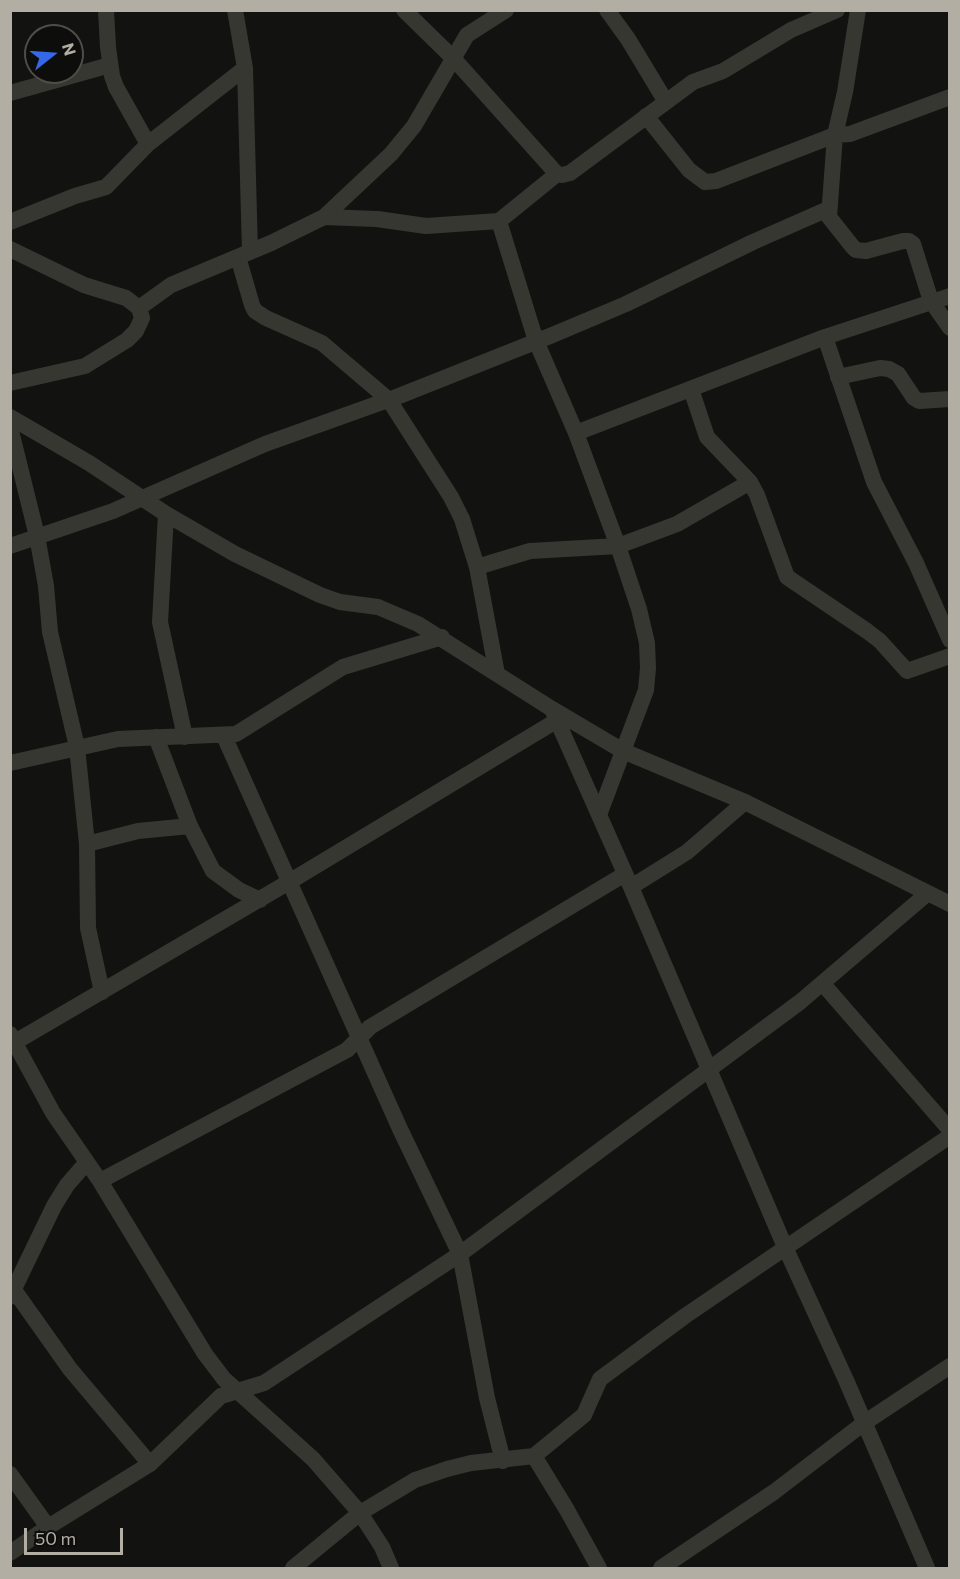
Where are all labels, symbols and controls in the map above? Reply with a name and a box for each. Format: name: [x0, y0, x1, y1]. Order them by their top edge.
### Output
north arrow: [24, 24, 84, 84]
text: N: [59, 41, 81, 58]
scale bar: [27, 1516, 126, 1554]
text: 50 m: [35, 1527, 76, 1549]

